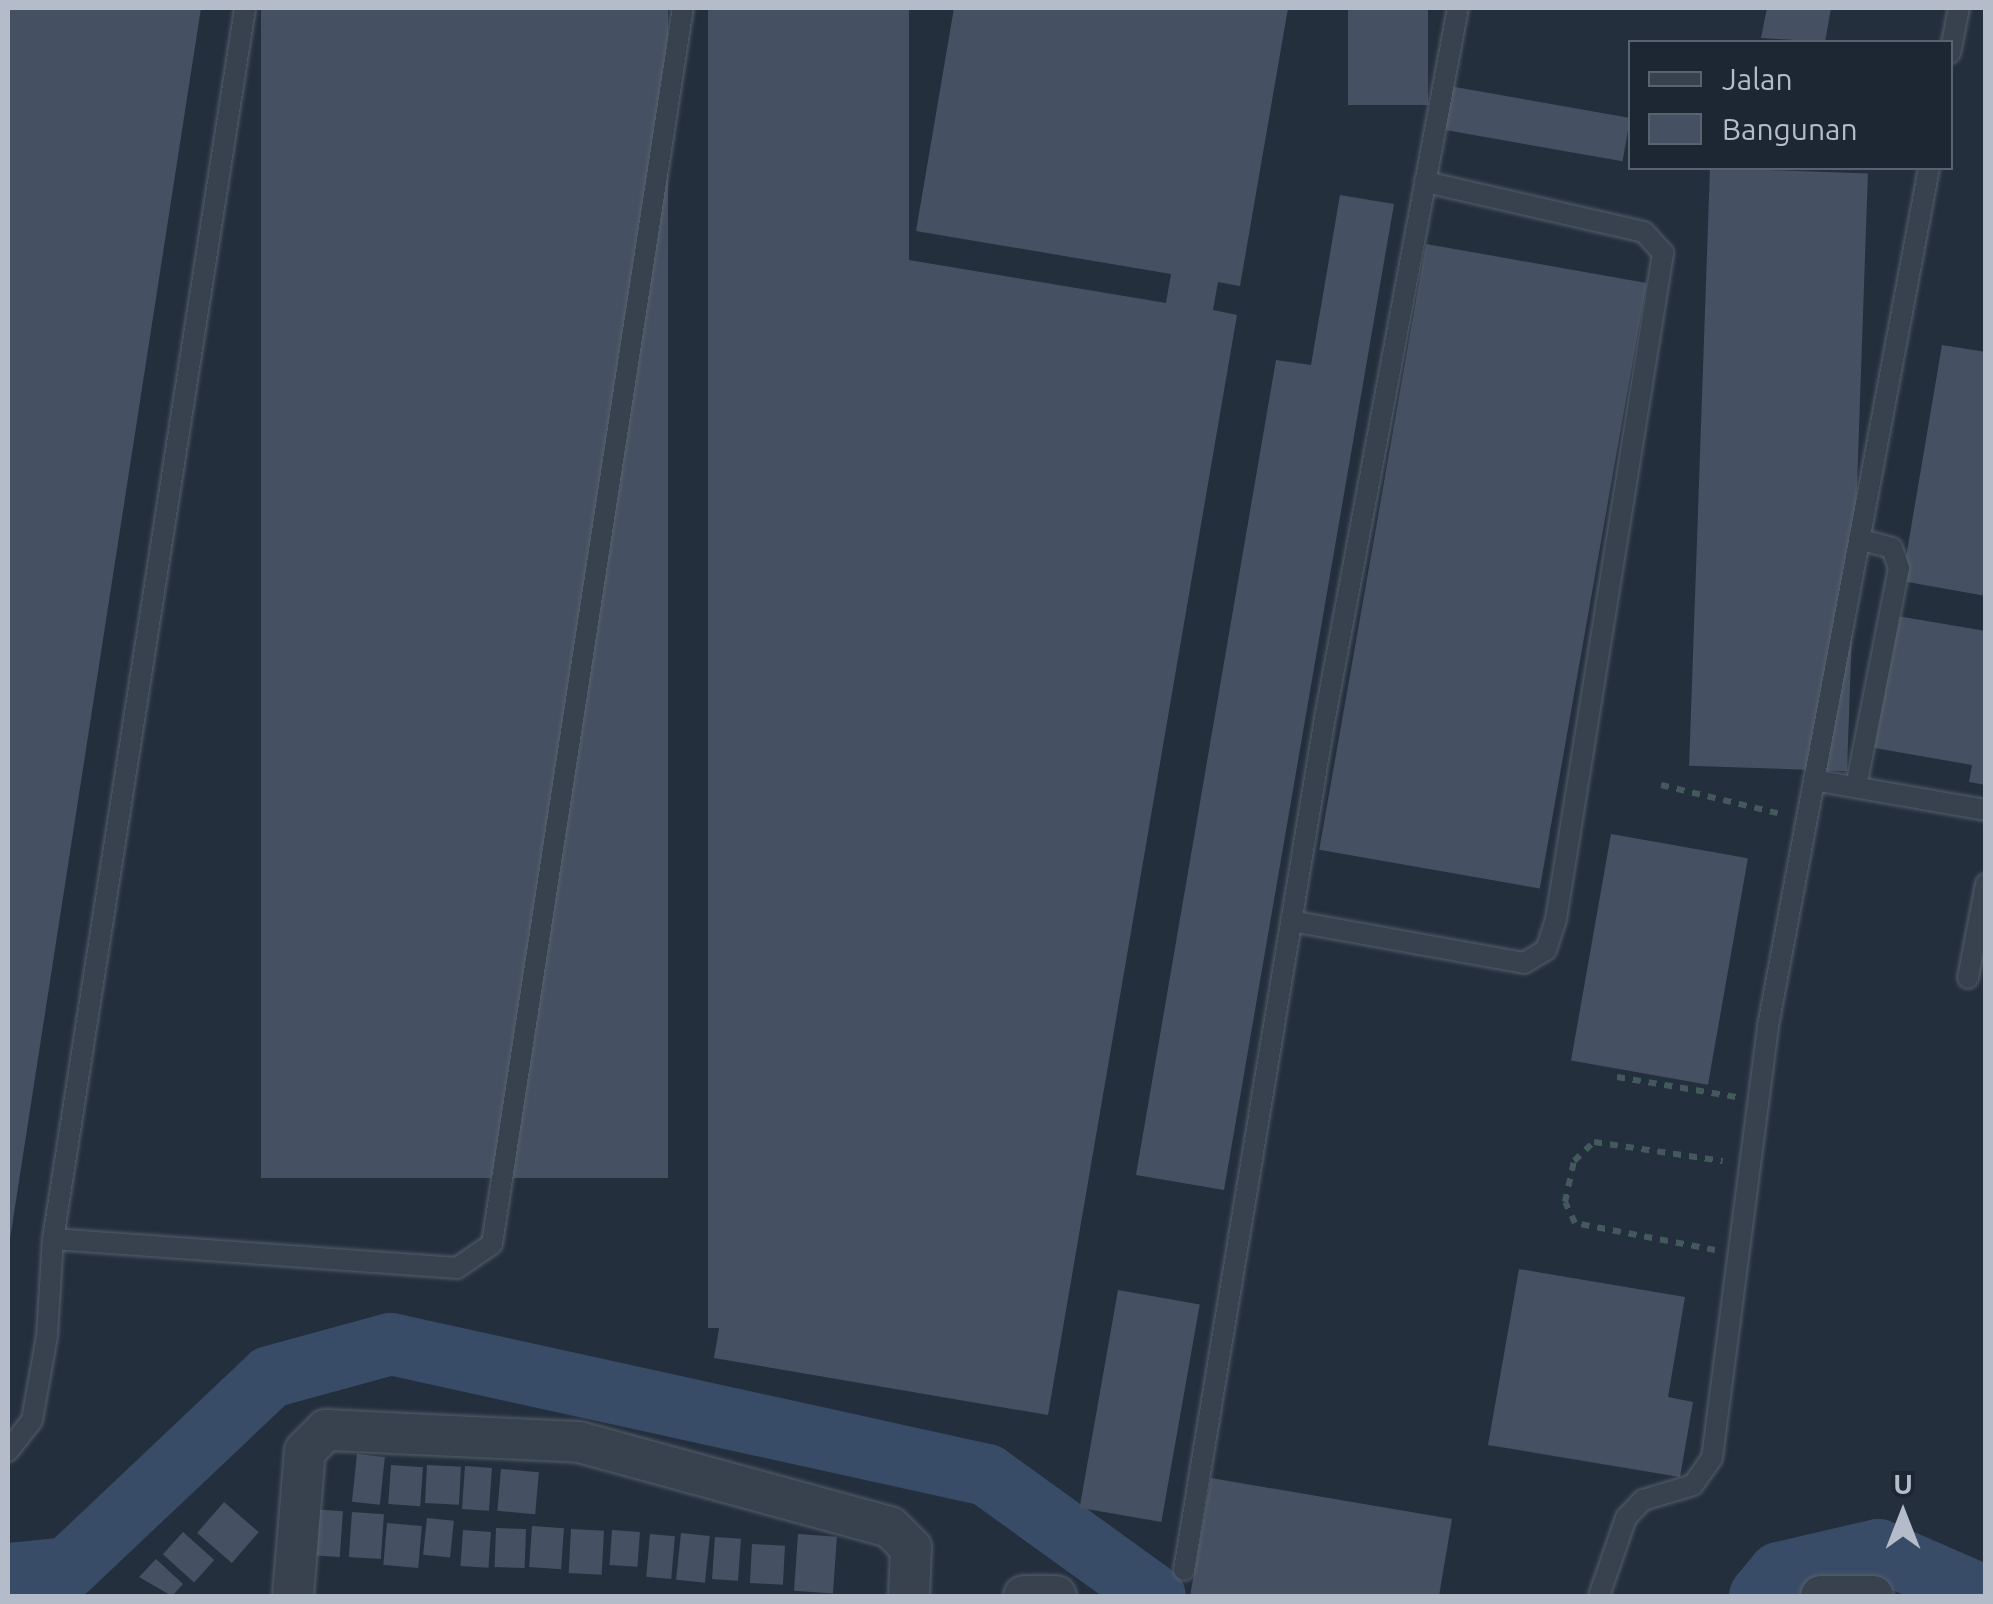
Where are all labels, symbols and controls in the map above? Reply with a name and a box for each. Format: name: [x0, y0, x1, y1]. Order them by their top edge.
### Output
legend: [1628, 40, 1953, 170]
text: Jalan: [1722, 62, 1793, 96]
text: Bangunan: [1722, 112, 1858, 146]
north arrow: [1853, 1464, 1953, 1564]
text: U: [1893, 1468, 1913, 1499]

